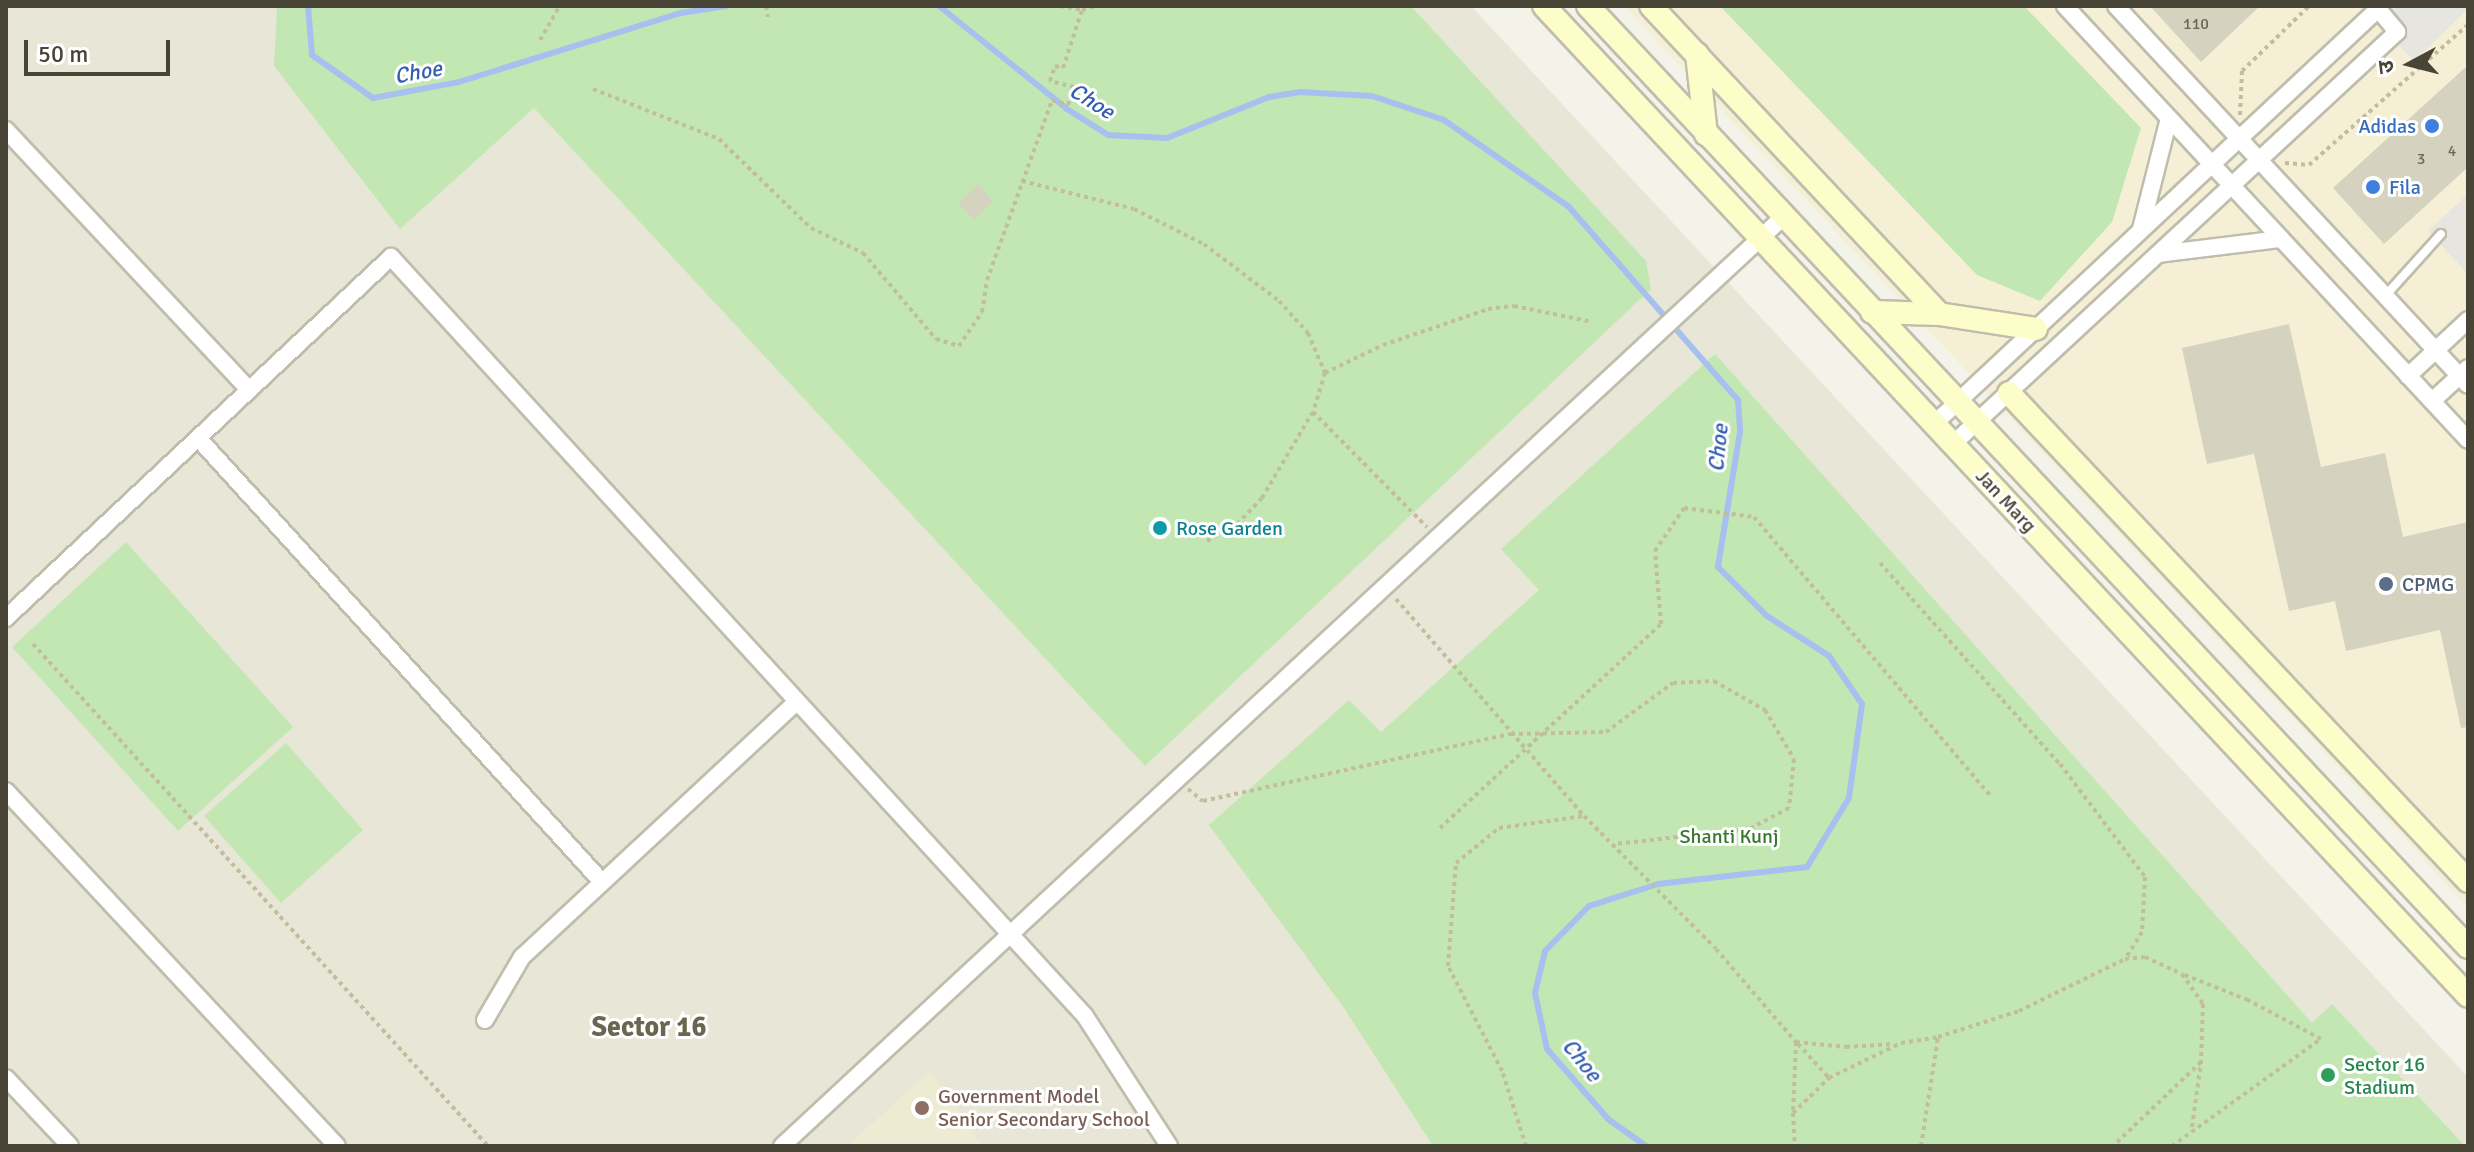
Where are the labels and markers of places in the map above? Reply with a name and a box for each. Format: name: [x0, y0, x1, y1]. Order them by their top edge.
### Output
place label: Adidas: [2358, 114, 2416, 138]
marker: Adidas: [2423, 117, 2441, 135]
place label: Fila: [2389, 175, 2421, 199]
marker: Fila: [2364, 178, 2382, 196]
place label: Rose Garden: [1176, 516, 1283, 540]
marker: Rose Garden: [1151, 519, 1169, 537]
place label: CPMG: [2402, 572, 2454, 596]
marker: CPMG: [2377, 575, 2395, 593]
place label: Sector 16 Stadium: [2344, 1052, 2425, 1099]
marker: Sector 16 Stadium: [2319, 1066, 2337, 1084]
place label: Government Model Senior Secondary School: [938, 1084, 1150, 1131]
marker: Government Model Senior Secondary School: [913, 1099, 931, 1117]

